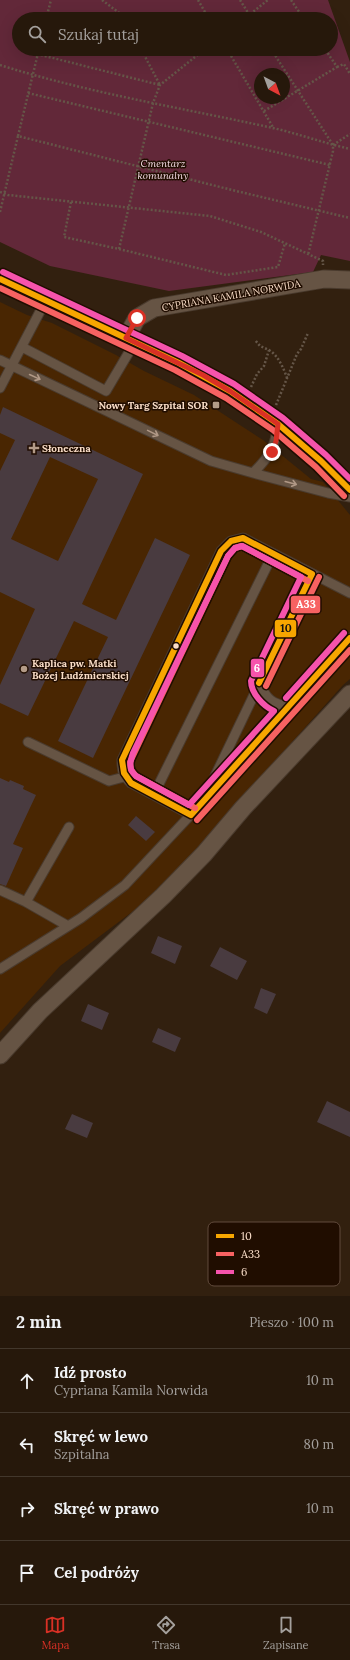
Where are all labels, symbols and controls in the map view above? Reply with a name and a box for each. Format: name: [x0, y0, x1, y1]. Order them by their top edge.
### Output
search box: [12, 12, 338, 56]
icon: search: [26, 23, 48, 45]
text: Szukaj tutaj: [58, 25, 139, 44]
north arrow: [254, 68, 290, 104]
park label: Cmentarz komunalny: [138, 157, 188, 182]
street label: CYPRIANA KAMILA NORWIDA: [161, 277, 302, 314]
route start: [128, 309, 146, 327]
one-way arrow: [29, 374, 41, 381]
place label: Nowy Targ Szpital SOR: [99, 399, 208, 412]
marker: Nowy Targ Szpital SOR: [211, 400, 221, 410]
one-way arrow: [146, 430, 158, 437]
place label: Słoneczna: [42, 442, 91, 455]
marker: Słoneczna: [29, 443, 39, 453]
route end: [263, 443, 281, 461]
one-way arrow: [284, 480, 297, 487]
line badge: A33: [290, 595, 321, 614]
text: A33: [296, 597, 316, 611]
line badge: 10: [274, 619, 297, 638]
text: 10: [280, 621, 292, 635]
unlabelled marker: [171, 641, 181, 651]
place label: Kaplica pw. Matki Bożej Ludźmierskiej: [32, 657, 129, 682]
line badge: 6: [250, 658, 265, 678]
text: 6: [254, 661, 260, 675]
marker: Kaplica pw. Matki Bożej Ludźmierskiej: [19, 664, 29, 674]
legend: [208, 1222, 340, 1286]
text: 10: [241, 1229, 252, 1243]
text: A33: [240, 1247, 260, 1261]
text: 6: [241, 1265, 247, 1279]
text: 2 min: [16, 1311, 62, 1333]
text: Pieszo · 100 m: [249, 1314, 334, 1331]
text: Idź prosto: [54, 1363, 127, 1382]
icon: ahead: [16, 1370, 38, 1392]
text: 10 m: [306, 1372, 334, 1389]
text: Cypriana Kamila Norwida: [54, 1382, 208, 1399]
text: Skręć w lewo: [54, 1427, 148, 1446]
icon: left: [16, 1434, 38, 1456]
text: 80 m: [304, 1436, 334, 1453]
text: Szpitalna: [54, 1446, 110, 1463]
icon: right: [16, 1498, 38, 1520]
text: Skręć w prawo: [54, 1499, 159, 1518]
text: 10 m: [306, 1500, 334, 1517]
icon: arrive: [16, 1562, 38, 1584]
text: Cel podróży: [54, 1563, 139, 1582]
tab: Mapa: [41, 1614, 69, 1652]
tab: Trasa: [152, 1614, 180, 1652]
tab: Zapisane: [263, 1614, 309, 1652]

